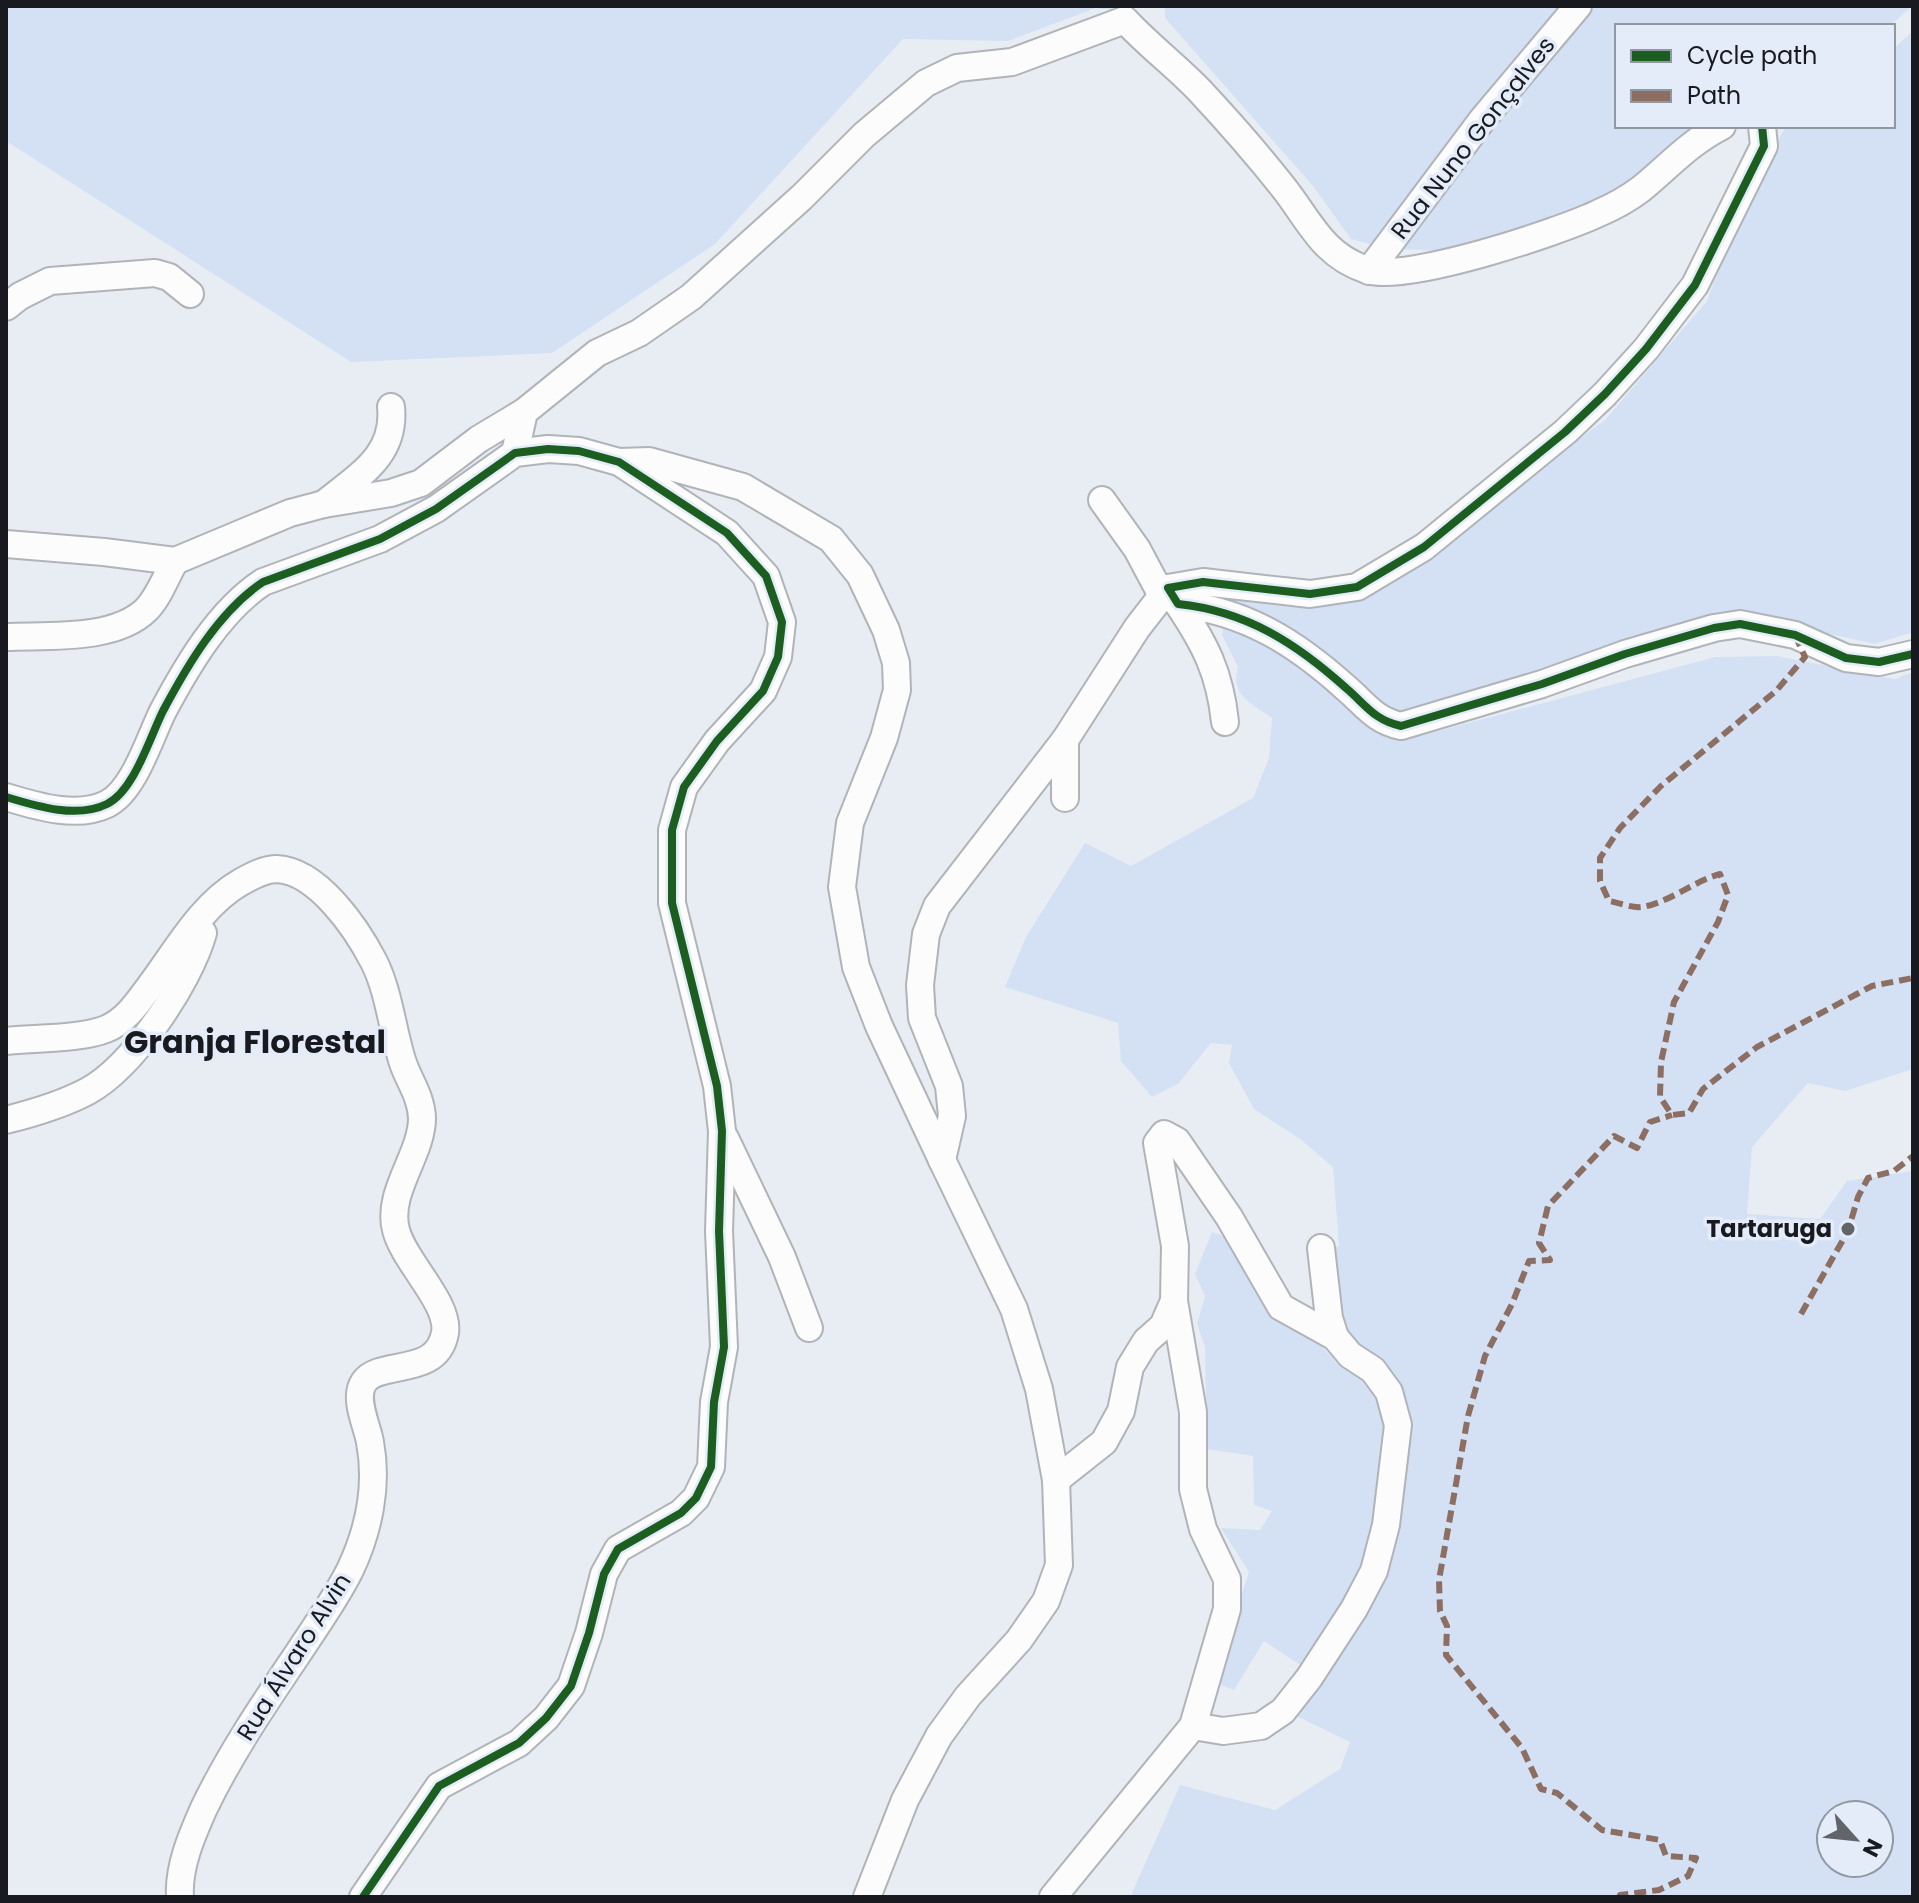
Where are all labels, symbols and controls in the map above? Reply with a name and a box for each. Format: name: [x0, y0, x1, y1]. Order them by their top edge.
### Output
legend: [1615, 24, 1895, 128]
street label: Rua Nuno Gonçalves: [1383, 29, 1562, 246]
text: Cycle path: [1687, 39, 1817, 72]
text: Path: [1687, 79, 1741, 112]
district label: Granja Florestal: [124, 1019, 386, 1064]
place label: Tartaruga: [1706, 1212, 1832, 1245]
marker: Tartaruga: [1839, 1220, 1857, 1238]
street label: Rua Álvaro Alvin: [229, 1567, 358, 1747]
north arrow: [1815, 1799, 1895, 1879]
text: N: [1855, 1833, 1890, 1862]

